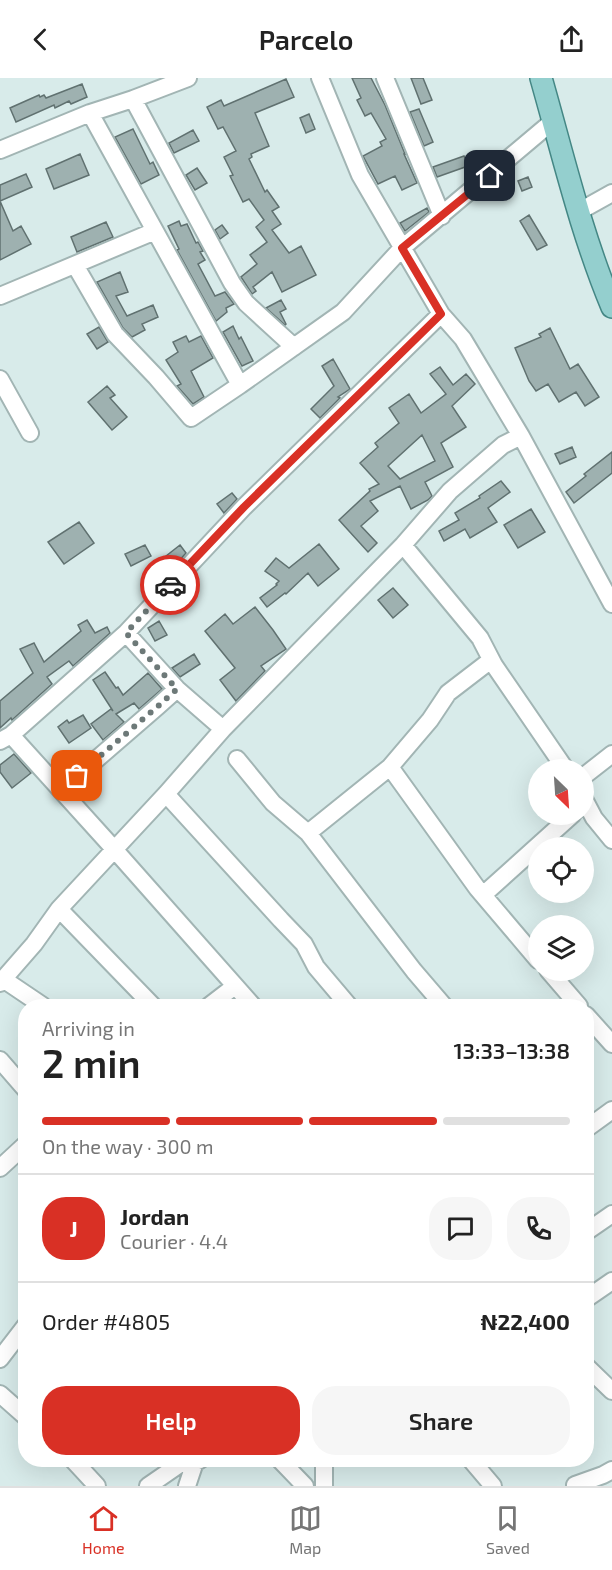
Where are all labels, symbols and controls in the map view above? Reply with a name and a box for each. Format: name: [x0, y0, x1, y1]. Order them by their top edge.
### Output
icon: back: [24, 23, 57, 56]
text: Parcelo: [259, 23, 353, 55]
icon: share: [555, 23, 588, 56]
pin: [464, 150, 515, 201]
icon: home: [473, 159, 506, 192]
courier: [140, 555, 200, 615]
icon: car: [154, 569, 187, 602]
pin: [51, 750, 102, 801]
icon: bag: [60, 759, 93, 792]
north arrow: [528, 759, 594, 825]
map controls: [528, 759, 594, 981]
button: locate: [528, 837, 594, 903]
button: layers: [528, 915, 594, 981]
text: Arriving in: [42, 1016, 135, 1040]
text: 13:33–13:38: [453, 1037, 570, 1063]
text: 2 min: [42, 1039, 141, 1086]
text: On the way · 300 m: [42, 1134, 214, 1158]
button: chat: [429, 1197, 492, 1260]
button: phone: [507, 1197, 570, 1260]
text: Jordan: [120, 1203, 189, 1229]
text: J: [69, 1215, 78, 1241]
text: Courier · 4.4: [120, 1229, 228, 1253]
text: Order #4805: [42, 1308, 170, 1334]
text: ₦22,400: [480, 1308, 570, 1334]
button: Help: [42, 1386, 300, 1455]
button: Share: [312, 1386, 570, 1455]
tab: Home: [82, 1502, 125, 1557]
tab: Map: [289, 1502, 322, 1557]
tab: Saved: [486, 1502, 530, 1557]

